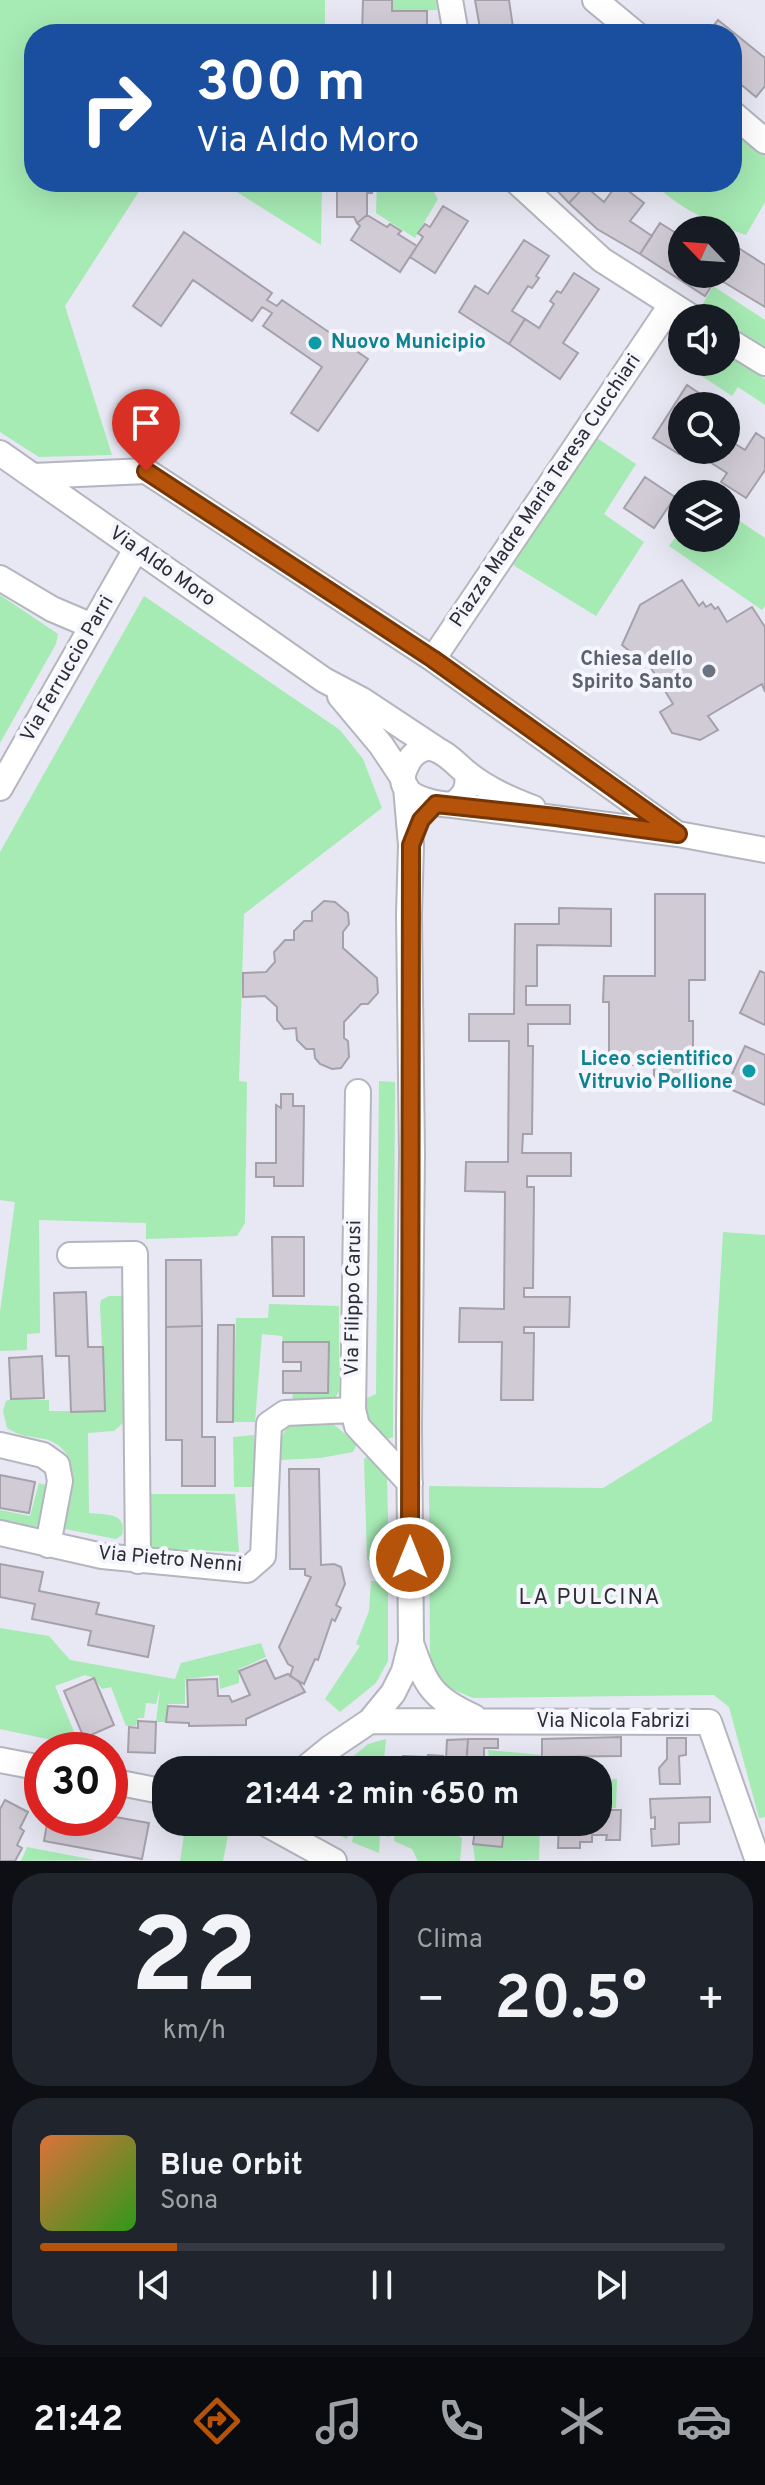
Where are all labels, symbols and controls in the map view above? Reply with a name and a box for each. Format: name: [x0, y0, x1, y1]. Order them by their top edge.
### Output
text: 300 m: [196, 50, 366, 120]
icon: right: [64, 56, 168, 160]
text: Via Aldo Moro: [196, 119, 419, 165]
north arrow: [668, 216, 740, 288]
map controls: [668, 216, 740, 552]
button: sound: [668, 304, 740, 376]
place label: Nuovo Municipio: [331, 330, 486, 356]
marker: Nuovo Municipio: [306, 334, 324, 352]
street label: Piazza Madre Maria Teresa Cucchiari: [444, 349, 648, 633]
pin: [112, 389, 180, 471]
button: search: [668, 392, 740, 464]
icon: arrive: [124, 401, 168, 445]
button: layers: [668, 480, 740, 552]
street label: Via Aldo Moro: [104, 521, 220, 613]
street label: Via Ferruccio Parri: [16, 591, 120, 747]
place label: Chiesa dello Spirito Santo: [571, 647, 693, 696]
marker: Chiesa dello Spirito Santo: [700, 662, 718, 680]
place label: Liceo scientifico Vitruvio Pollione: [578, 1047, 733, 1096]
marker: Liceo scientifico Vitruvio Pollione: [740, 1062, 758, 1080]
street label: Via Filippo Carusi: [340, 1220, 368, 1376]
position arrow: [368, 1516, 452, 1600]
street label: Via Pietro Nenni: [97, 1541, 243, 1579]
district label: LA PULCINA: [519, 1585, 661, 1612]
street label: Via Nicola Fabrizi: [536, 1709, 690, 1735]
speed limit sign: 30: [24, 1732, 128, 1836]
text: 21:44 · 2 min · 650 m: [245, 1777, 519, 1814]
text: 22: [131, 1897, 258, 2029]
text: Clima: [417, 1924, 483, 1957]
text: 20.5°: [495, 1964, 647, 2040]
text: −: [417, 1974, 445, 2030]
text: +: [697, 1974, 725, 2030]
text: km/h: [163, 2015, 226, 2048]
text: Blue Orbit: [160, 2148, 303, 2185]
text: Sona: [160, 2185, 218, 2218]
icon: previous: [132, 2263, 176, 2307]
icon: pause: [360, 2263, 404, 2307]
icon: next: [589, 2263, 633, 2307]
icon: directions: [189, 2393, 245, 2449]
icon: music: [311, 2393, 367, 2449]
icon: phone: [433, 2393, 489, 2449]
icon: climate: [554, 2393, 610, 2449]
icon: car: [676, 2393, 732, 2449]
text: 21:42: [33, 2398, 123, 2444]

